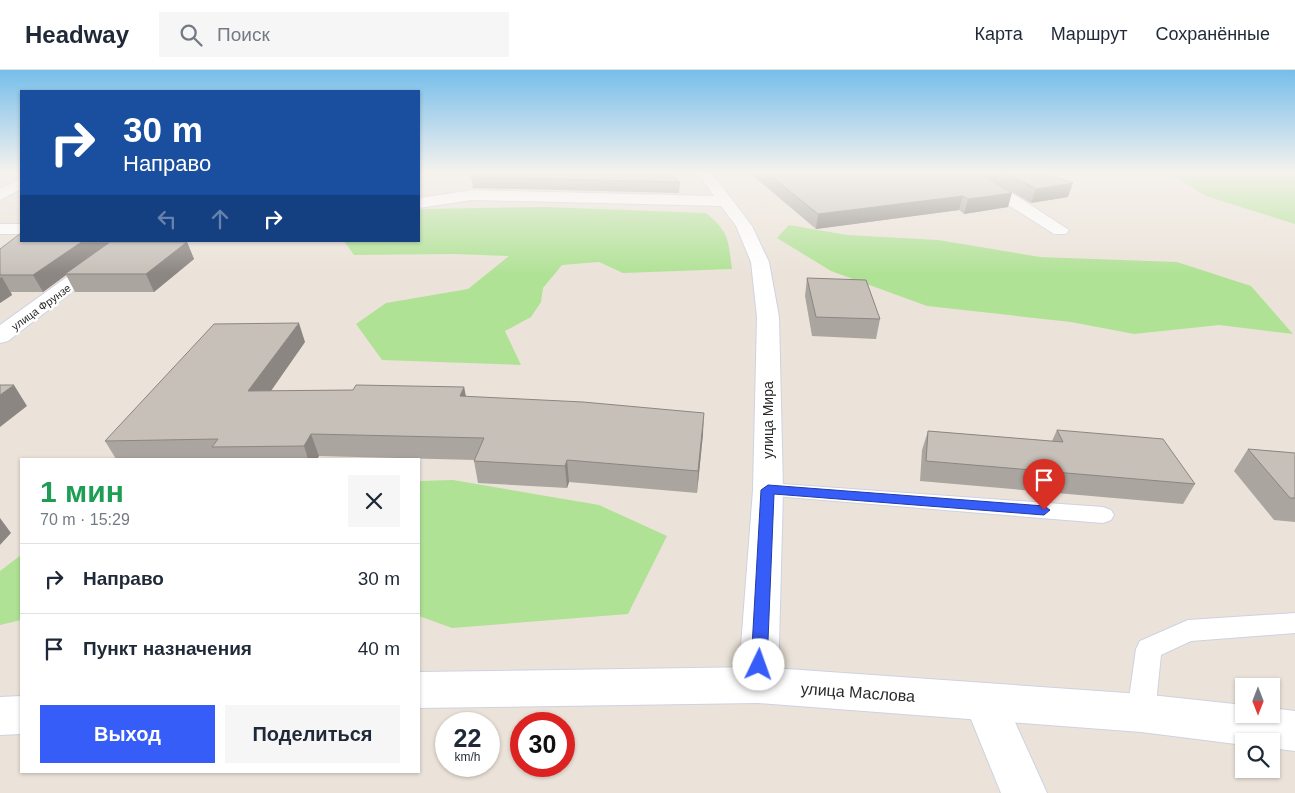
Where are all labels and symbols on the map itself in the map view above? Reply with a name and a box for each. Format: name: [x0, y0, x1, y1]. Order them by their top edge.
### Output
street label: улица Фрунзе: [9, 281, 73, 333]
street label: улица Мира: [760, 381, 776, 459]
pin: [1023, 459, 1065, 510]
position arrow: [732, 638, 784, 690]
north arrow: [1235, 678, 1280, 722]
street label: улица Маслова: [800, 680, 916, 705]
speed limit sign: 30: [510, 712, 575, 777]

